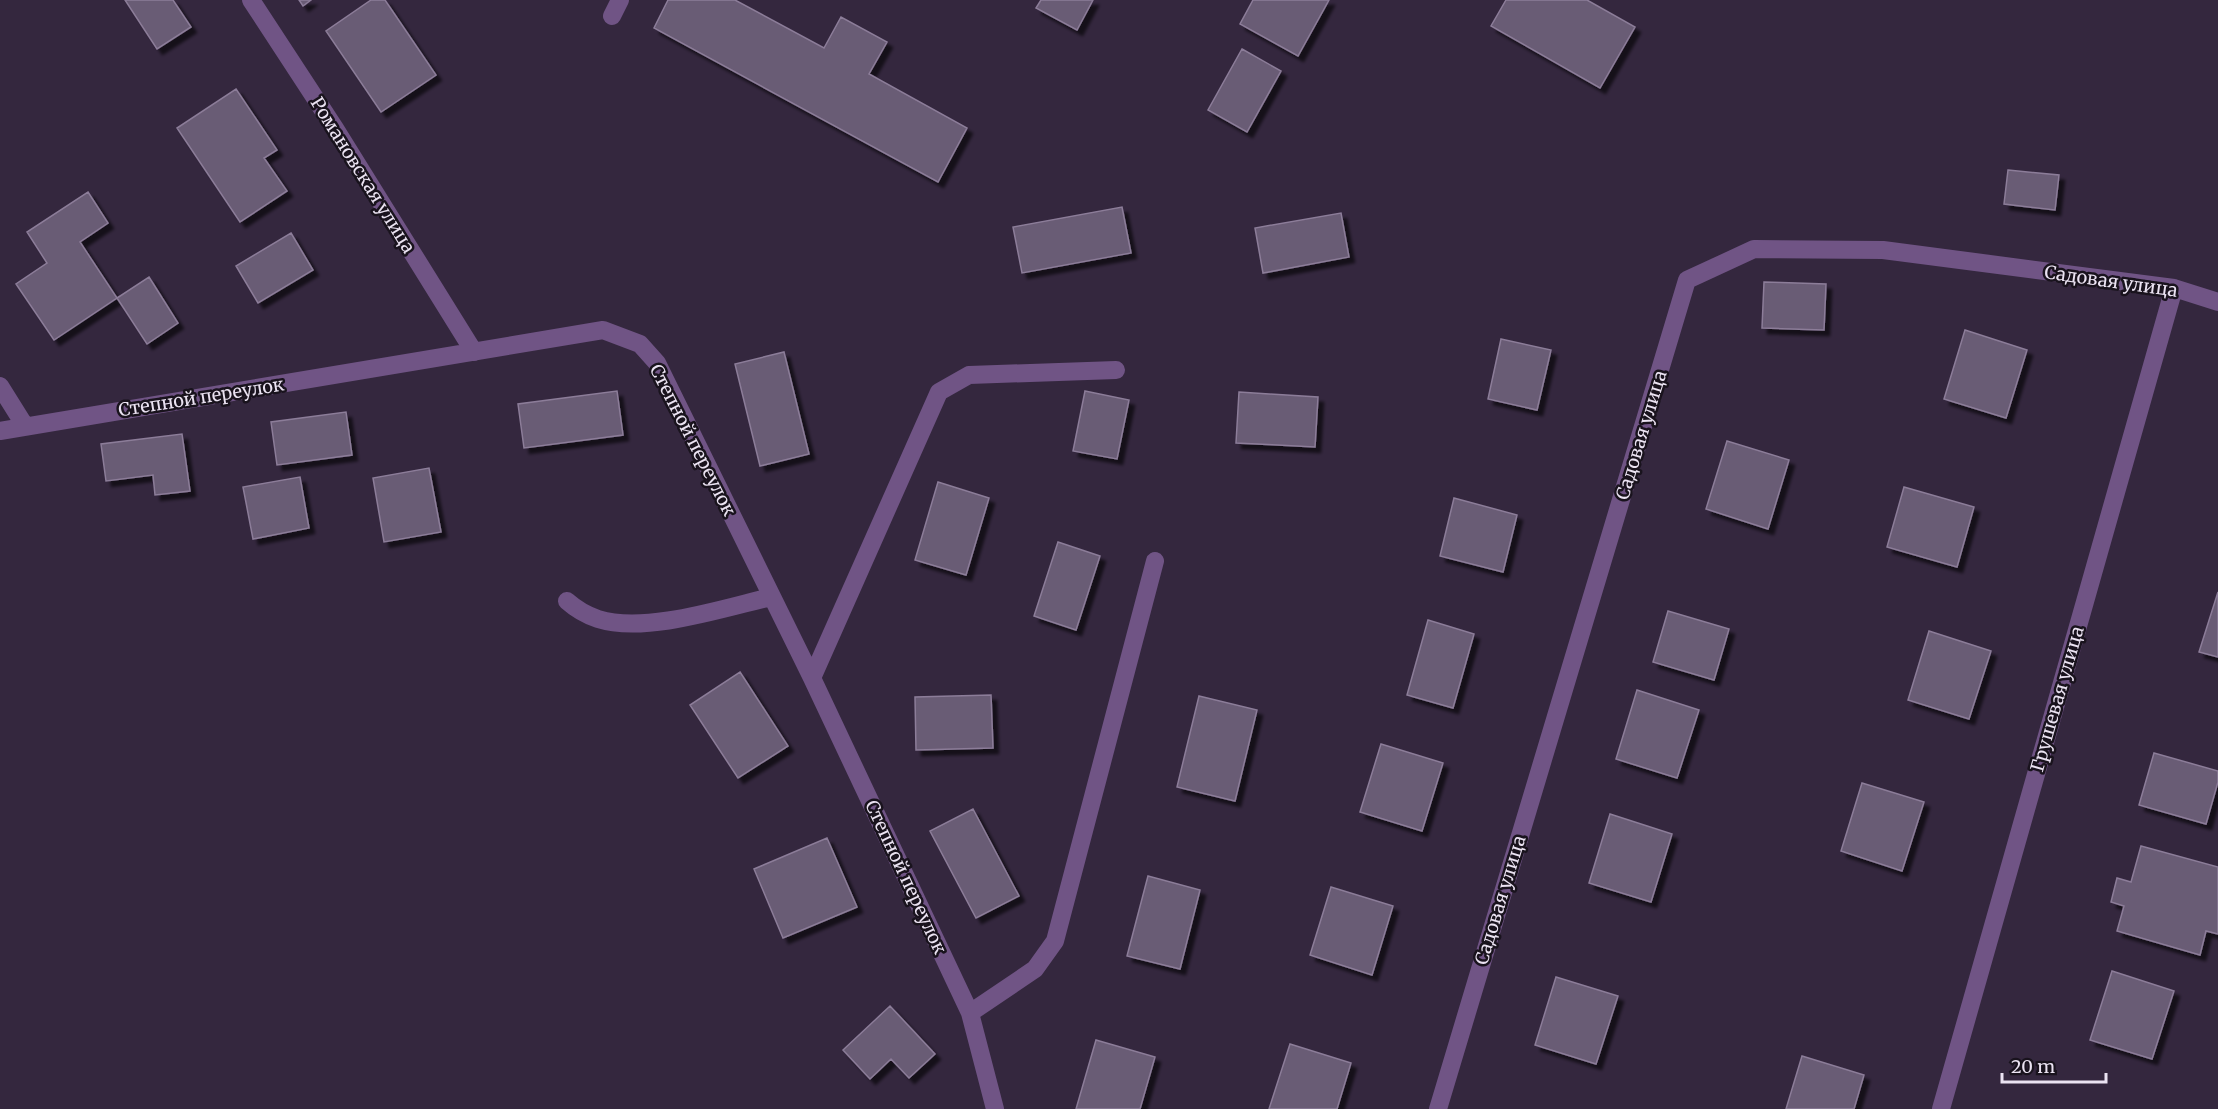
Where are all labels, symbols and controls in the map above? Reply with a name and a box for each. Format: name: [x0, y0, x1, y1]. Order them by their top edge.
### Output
street label: Романовская улица: [306, 93, 420, 258]
street label: Садовая улица: [2043, 260, 2179, 302]
street label: Степной переулок: [645, 360, 741, 520]
street label: Садовая улица: [1610, 367, 1672, 502]
street label: Степной переулок: [117, 372, 286, 421]
street label: Грушевая улица: [2025, 623, 2089, 774]
street label: Степной переулок: [860, 796, 952, 958]
street label: Садовая улица: [1469, 832, 1531, 967]
scale bar: [2002, 1046, 2106, 1084]
text: 20 m: [2011, 1055, 2055, 1078]

